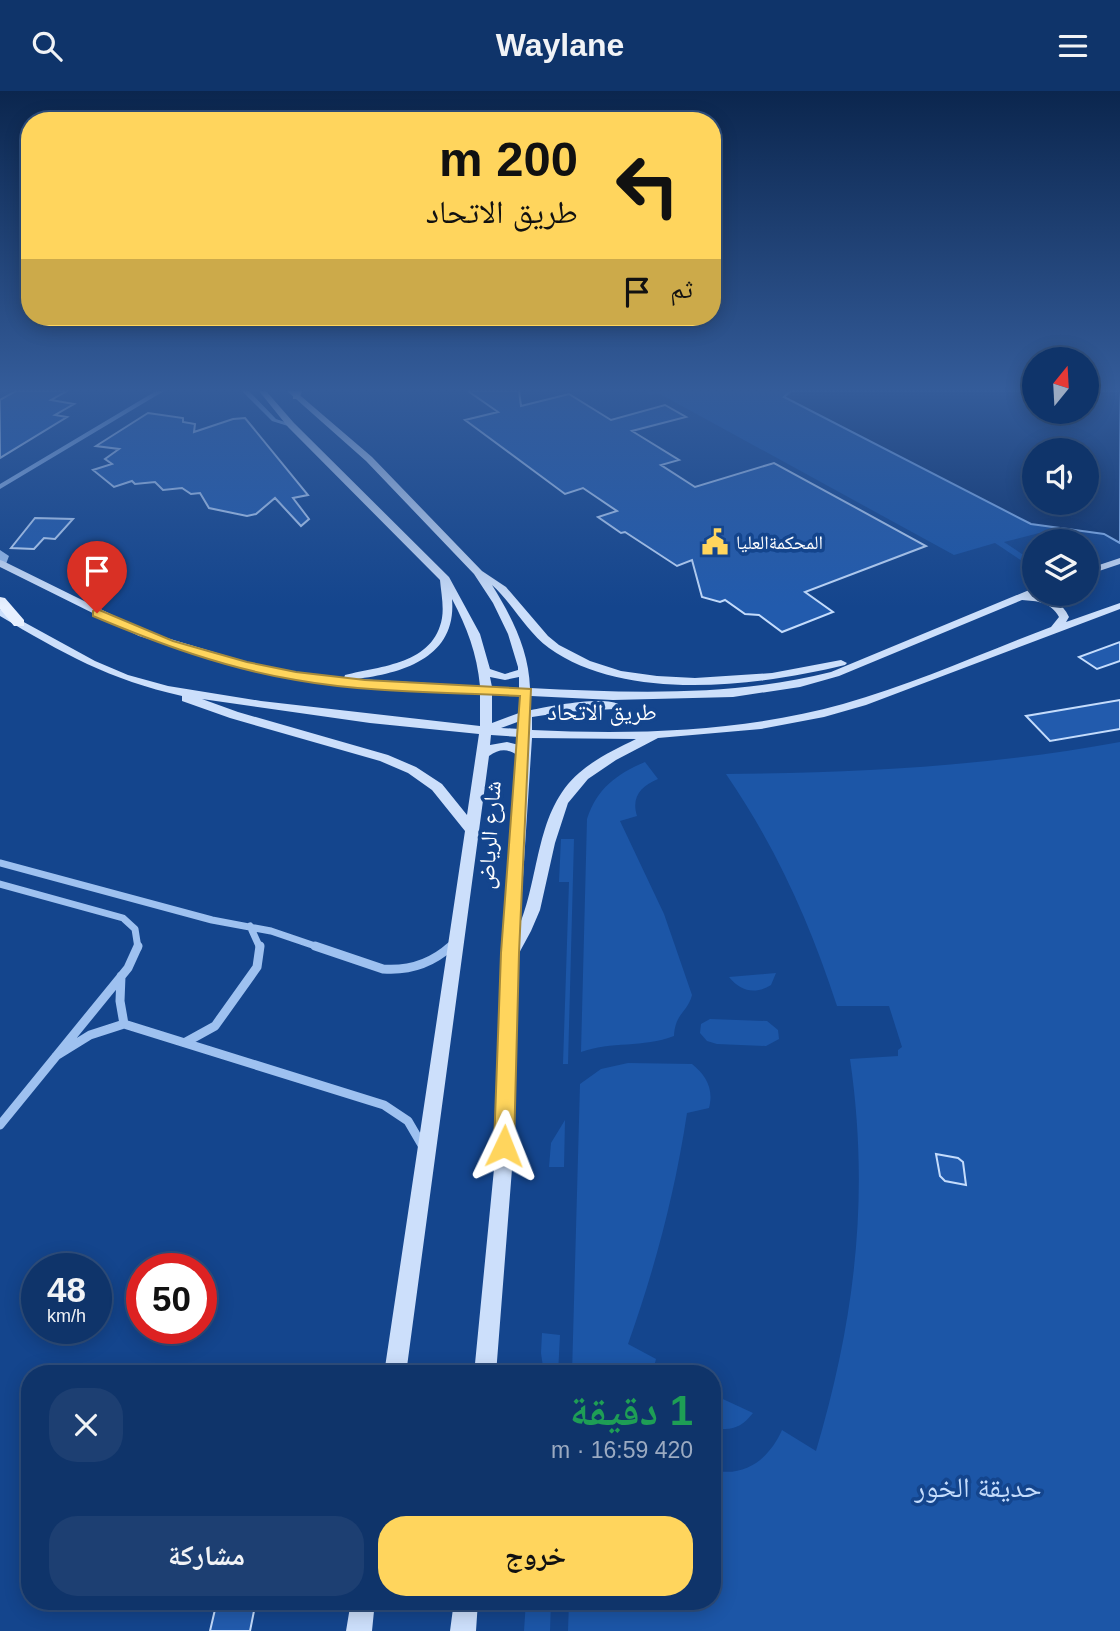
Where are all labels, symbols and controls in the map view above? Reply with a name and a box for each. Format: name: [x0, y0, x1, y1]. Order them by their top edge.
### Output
icon: search: [28, 27, 66, 65]
text: Waylane: [496, 27, 624, 63]
icon: menu: [1054, 27, 1092, 65]
text: 200 m: [439, 132, 578, 186]
icon: left: [602, 140, 693, 231]
text: طريق الاتحاد: [426, 194, 578, 230]
icon: arrive: [618, 273, 656, 311]
text: ثم: [670, 274, 693, 304]
north arrow: [1022, 347, 1099, 423]
map controls: [1022, 347, 1099, 606]
button: sound: [1022, 438, 1099, 515]
public building icon: المحكمةالعليا: [700, 527, 730, 557]
button: layers: [1022, 529, 1099, 606]
place label: المحكمةالعليا: [736, 532, 823, 553]
pin: [67, 541, 127, 613]
icon: arrive: [78, 552, 116, 590]
street label: طريق الاتحاد: [547, 699, 657, 726]
street label: شارع الرياض: [472, 780, 508, 890]
position arrow: [467, 1109, 541, 1183]
speed limit sign: 50: [126, 1253, 217, 1344]
text: 48: [47, 1270, 86, 1309]
text: km/h: [47, 1306, 86, 1326]
text: 1 دقيقة: [570, 1387, 693, 1434]
button: close: [49, 1388, 123, 1462]
text: 420 m · 16:59: [551, 1437, 693, 1463]
park label: حديقة الخور: [913, 1472, 1042, 1503]
button: مشاركة: [49, 1516, 364, 1596]
button: خروج: [378, 1516, 693, 1596]

